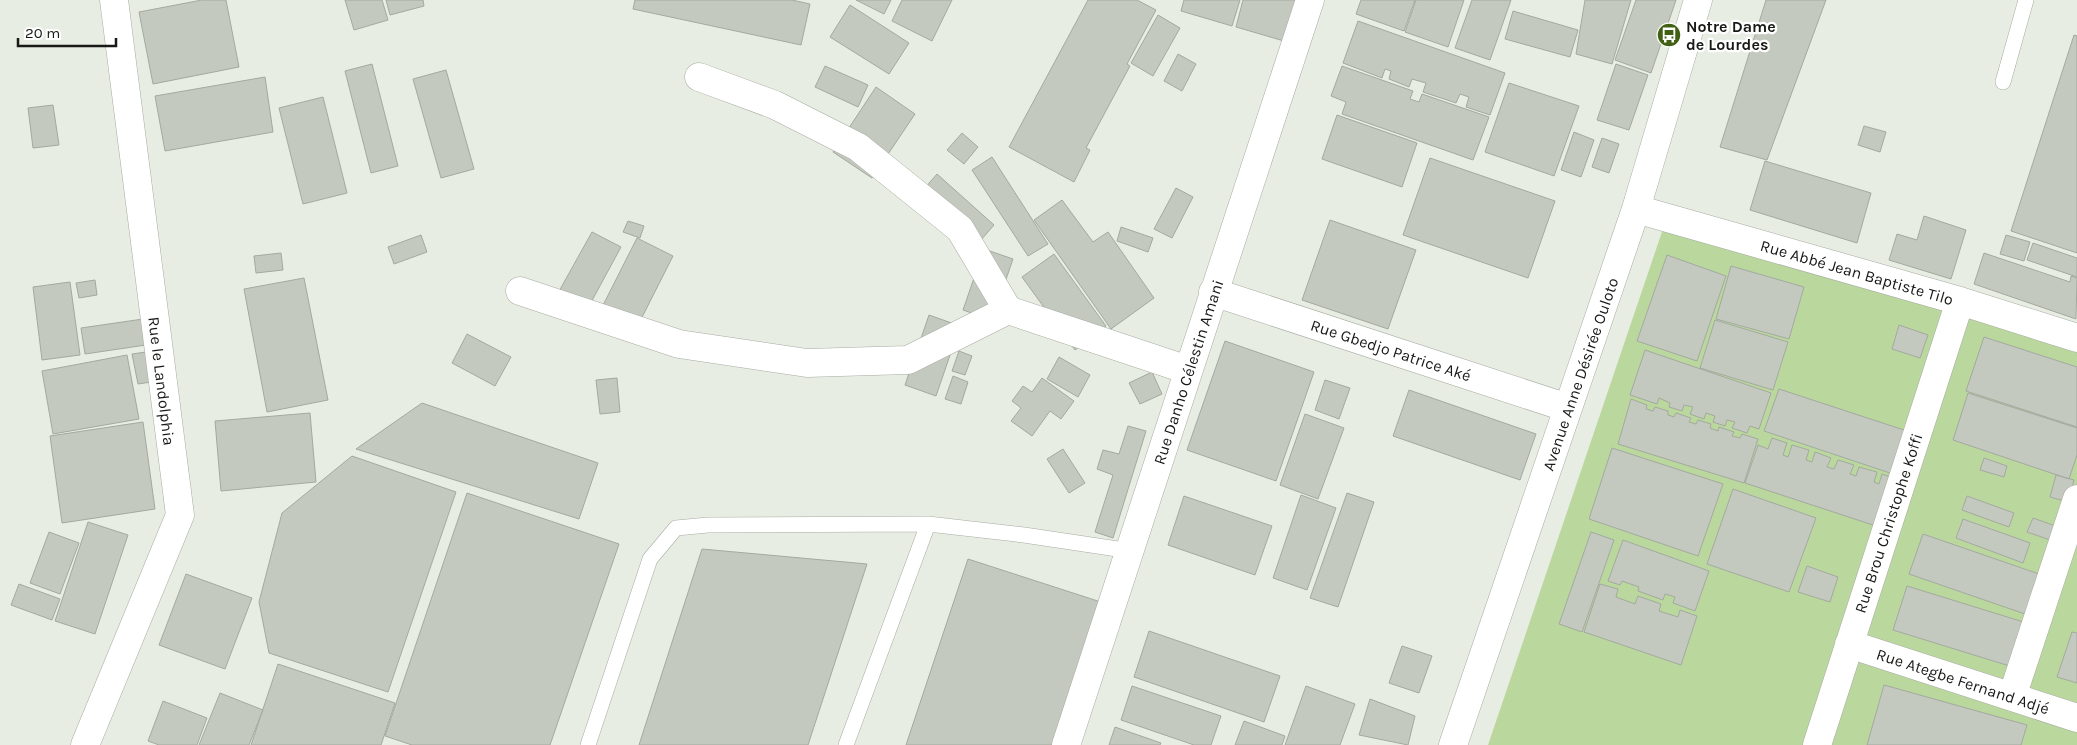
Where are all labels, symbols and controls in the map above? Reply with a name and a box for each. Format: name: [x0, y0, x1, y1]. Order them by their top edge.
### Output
scale bar: [18, 15, 115, 47]
place label: Notre Dame de Lourdes: [1686, 17, 1776, 54]
bus stop icon: Notre Dame de Lourdes: [1656, 22, 1682, 48]
text: 20 m: [25, 24, 60, 42]
street label: Rue Abbé Jean Baptiste Tilo: [1758, 236, 1956, 309]
street label: Avenue Anne Désirée Ouloto: [1538, 275, 1622, 473]
street label: Rue Danho Célestin Amani: [1150, 277, 1227, 467]
street label: Rue le Landolphia: [144, 316, 179, 446]
street label: Rue Gbedjo Patrice Aké: [1308, 316, 1473, 385]
street label: Rue Brou Christophe Koffi: [1850, 431, 1927, 615]
street label: Rue Ategbe Fernand Adjé: [1874, 645, 2052, 718]

